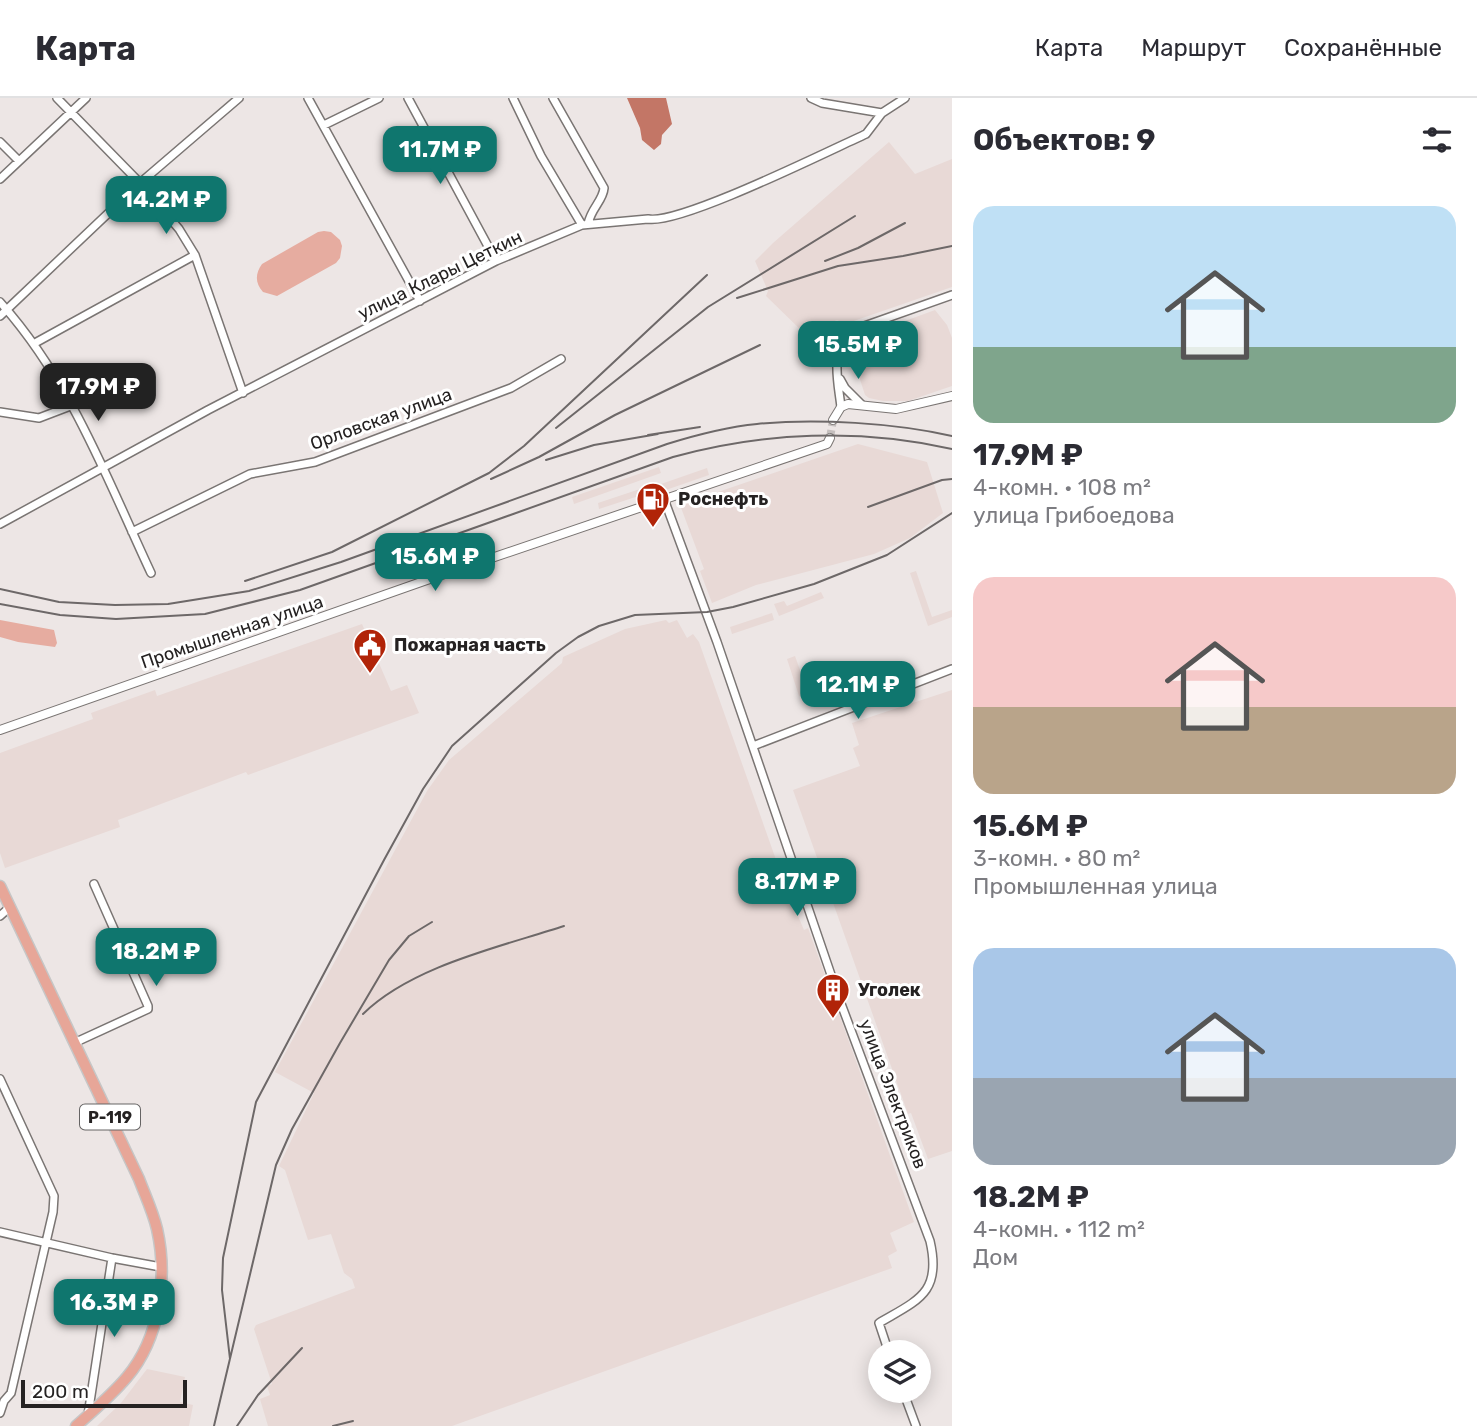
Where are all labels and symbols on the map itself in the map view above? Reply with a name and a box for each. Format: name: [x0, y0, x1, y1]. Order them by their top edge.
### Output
pin: 11.7M ₽: [375, 126, 505, 186]
pin: 14.2M ₽: [101, 176, 231, 236]
street label: улица Клары Цеткин: [354, 226, 526, 324]
pin: 15.5M ₽: [793, 322, 923, 381]
pin: 17.9M ₽: [33, 364, 163, 423]
street label: Орловская улица: [307, 383, 455, 455]
fuel station icon: Роснефть: [634, 480, 672, 529]
place label: Роснефть: [678, 488, 768, 510]
pin: 15.6M ₽: [370, 533, 500, 593]
street label: Промышленная улица: [138, 590, 326, 674]
public building icon: Пожарная часть: [351, 626, 389, 675]
place label: Пожарная часть: [394, 634, 546, 656]
pin: 12.1M ₽: [793, 662, 923, 721]
pin: 8.17M ₽: [732, 858, 862, 918]
pin: 18.2M ₽: [91, 928, 221, 988]
building icon: Уголек: [814, 971, 852, 1020]
place label: Уголек: [858, 979, 921, 1001]
street label: улица Электриков: [854, 1016, 932, 1172]
road number: Р-119: [80, 1105, 140, 1130]
pin: 16.3M ₽: [49, 1280, 179, 1339]
scale bar: [21, 1377, 187, 1409]

